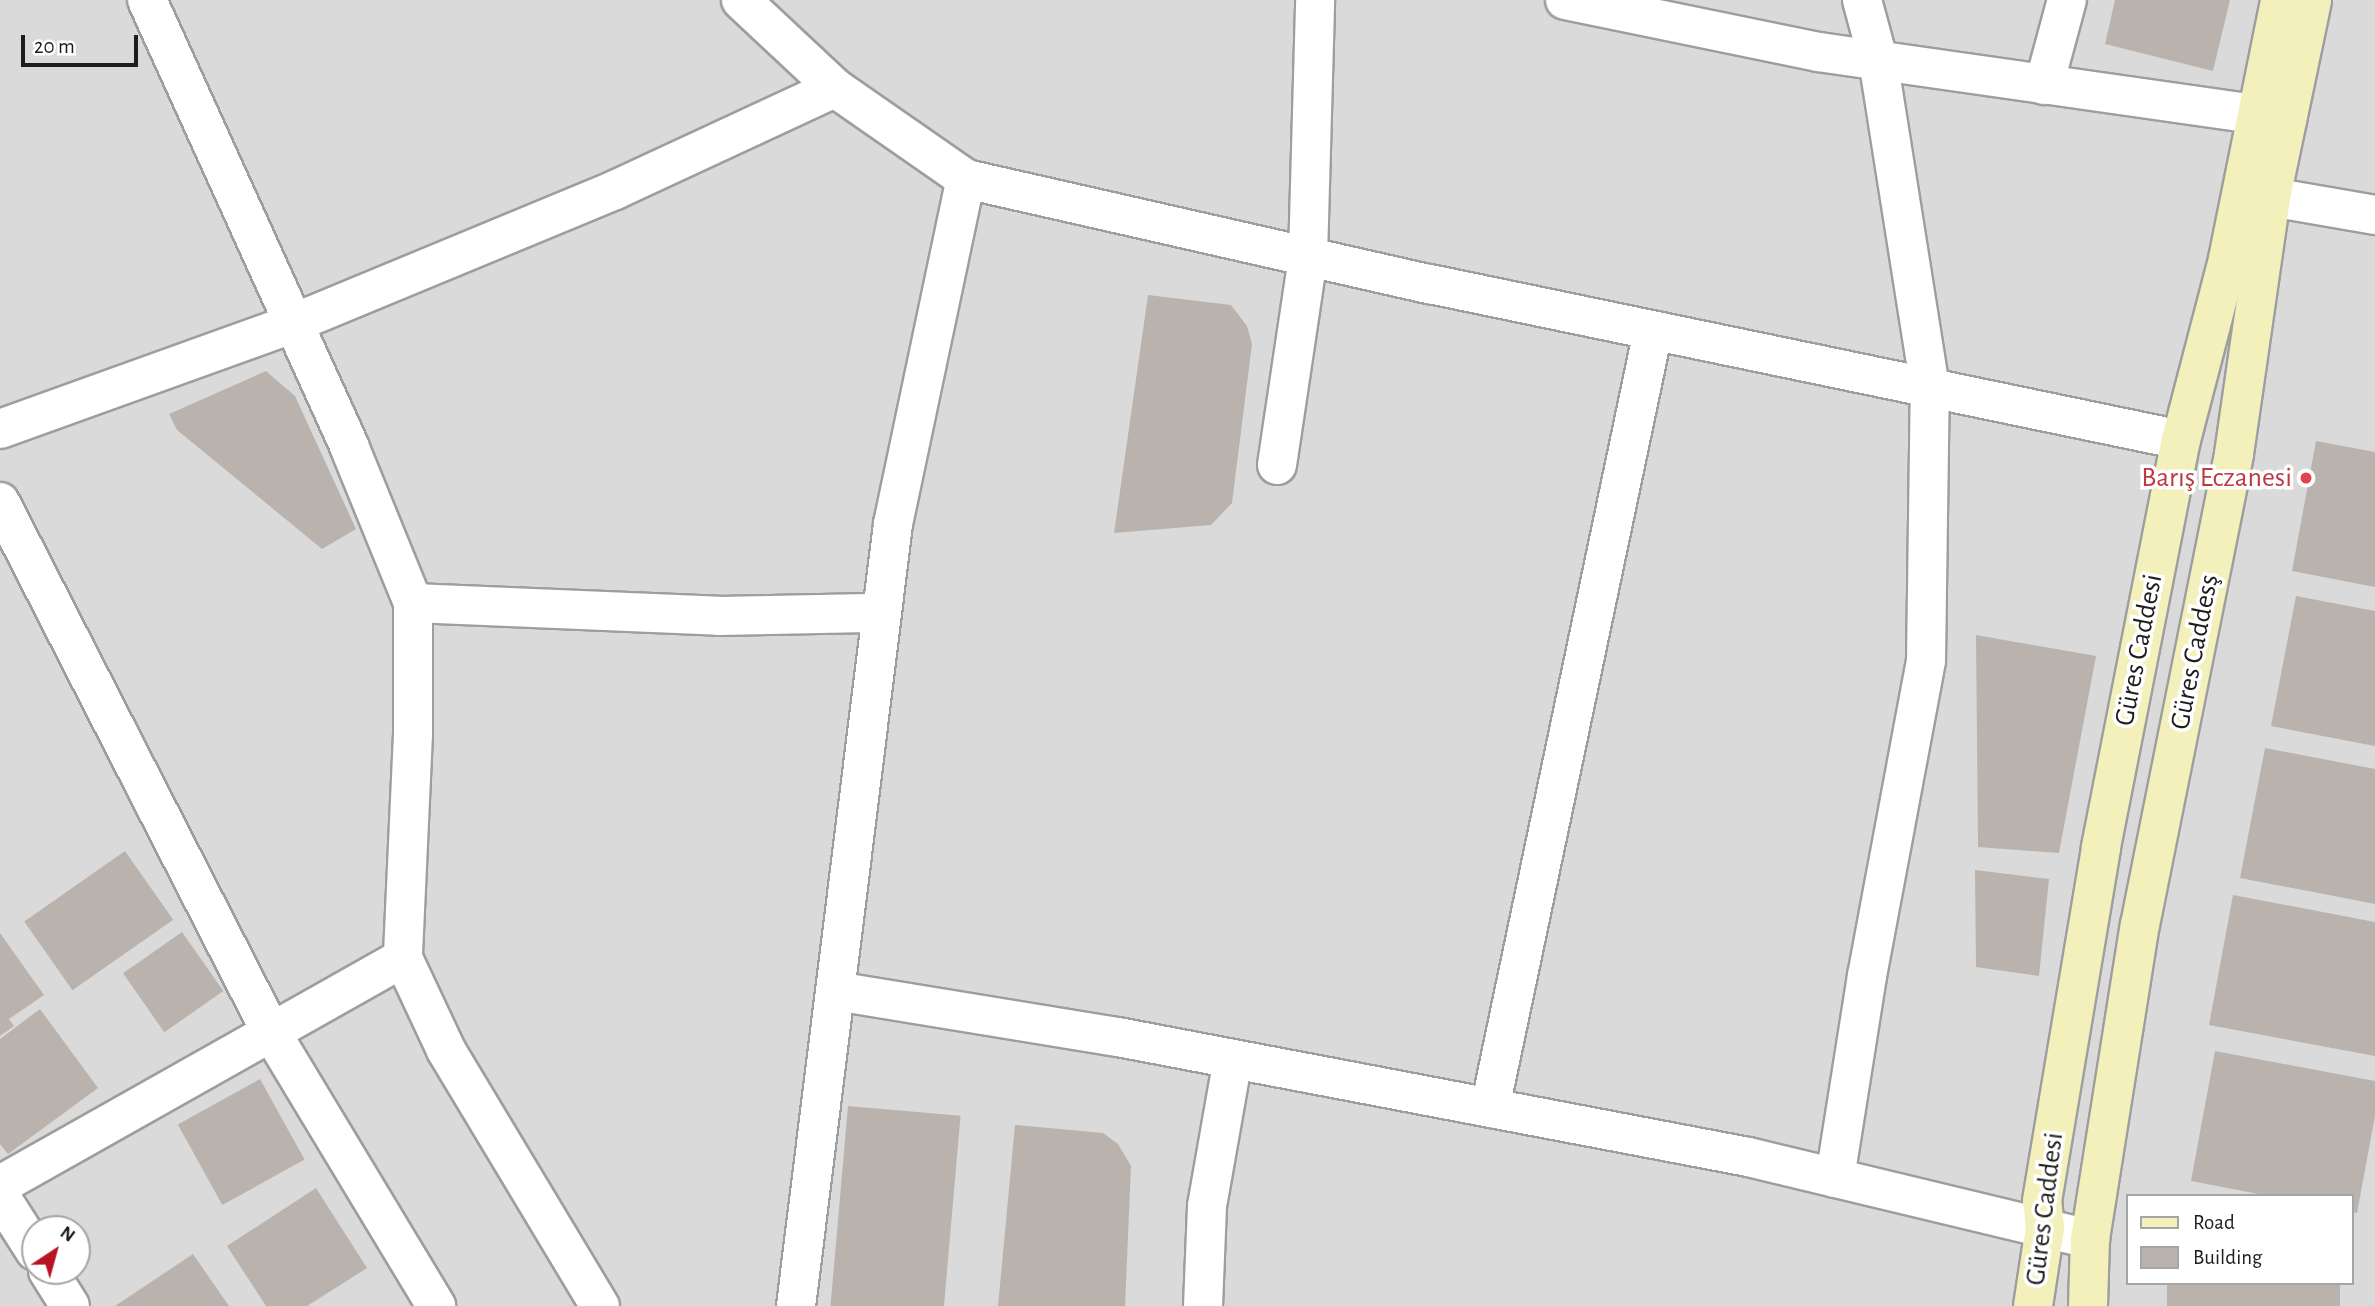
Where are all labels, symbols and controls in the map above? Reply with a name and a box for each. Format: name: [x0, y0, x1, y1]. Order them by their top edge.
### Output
scale bar: [24, 21, 142, 65]
text: 20 m: [34, 36, 75, 57]
place label: Barış Eczanesi: [2141, 461, 2292, 495]
marker: Barış Eczanesi: [2298, 470, 2314, 486]
street label: Güres Caddesi: [2108, 571, 2170, 729]
street label: Güres Caddesş: [2164, 572, 2226, 732]
street label: Güres Caddesi: [2019, 1131, 2071, 1287]
legend: [2126, 1194, 2354, 1285]
text: Road: [2193, 1212, 2235, 1233]
north arrow: [21, 1215, 91, 1285]
text: N: [57, 1223, 78, 1246]
text: Building: [2193, 1247, 2262, 1268]

